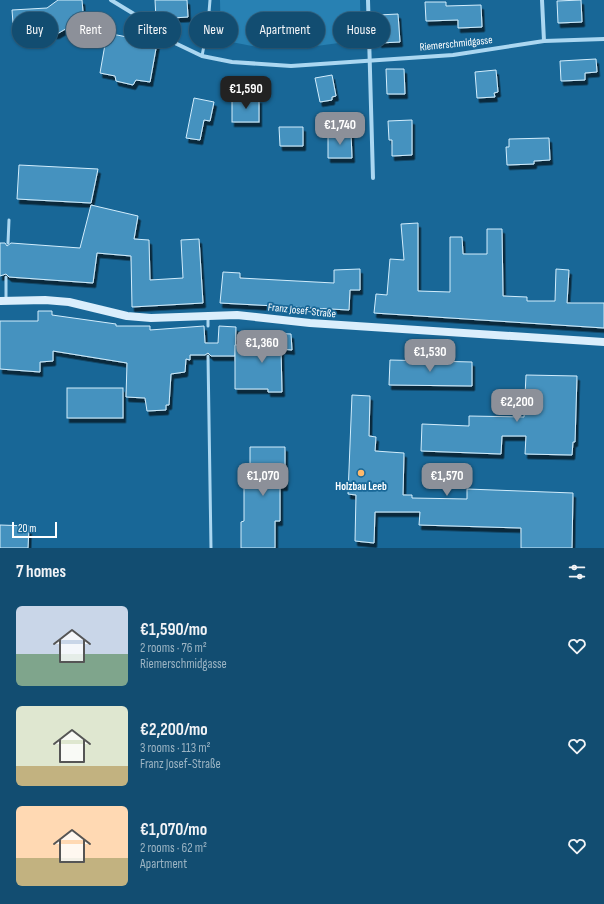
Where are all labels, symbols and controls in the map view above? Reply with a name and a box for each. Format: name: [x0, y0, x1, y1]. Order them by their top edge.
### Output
chip: Buy: [12, 12, 58, 48]
chip: Rent: [66, 12, 116, 48]
chip: Filters: [124, 12, 181, 48]
chip: New: [189, 12, 238, 48]
chip: Apartment: [246, 12, 325, 48]
chip: House: [333, 12, 390, 48]
street label: Riemerschmidgasse: [419, 33, 493, 54]
pin: €1,590: [213, 76, 279, 110]
text: €1,590: [229, 81, 263, 97]
pin: €1,740: [307, 112, 373, 146]
text: €1,740: [324, 117, 356, 133]
street label: Franz Josef-Straße: [267, 300, 337, 321]
pin: €1,360: [229, 330, 295, 364]
text: €1,360: [245, 335, 279, 351]
pin: €1,530: [397, 339, 463, 373]
text: €1,530: [413, 344, 447, 360]
pin: €2,200: [484, 389, 550, 423]
text: €2,200: [500, 394, 534, 410]
pin: €1,070: [230, 463, 296, 497]
pin: €1,570: [414, 463, 480, 497]
text: €1,070: [246, 468, 280, 484]
marker: Holzbau Leeb: [356, 468, 366, 478]
text: €1,570: [431, 468, 463, 484]
place label: Holzbau Leeb: [335, 480, 387, 493]
scale bar: [12, 520, 57, 539]
text: 20 m: [18, 522, 36, 535]
icon: filters: [566, 561, 588, 583]
text: 7 homes: [16, 562, 66, 582]
text: €1,590/mo: [140, 620, 207, 640]
icon: home: [48, 622, 96, 670]
icon: heart: [566, 635, 588, 657]
text: 2 rooms · 76 m²: [140, 640, 207, 656]
text: Riemerschmidgasse: [140, 656, 227, 672]
text: €2,200/mo: [140, 720, 208, 740]
icon: home: [48, 722, 96, 770]
icon: heart: [566, 735, 588, 757]
text: 3 rooms · 113 m²: [140, 740, 211, 756]
text: Franz Josef-Straße: [140, 756, 221, 772]
text: €1,070/mo: [140, 820, 207, 840]
icon: home: [48, 822, 96, 870]
icon: heart: [566, 835, 588, 857]
text: 2 rooms · 62 m²: [140, 840, 207, 856]
text: Apartment: [140, 856, 187, 872]

